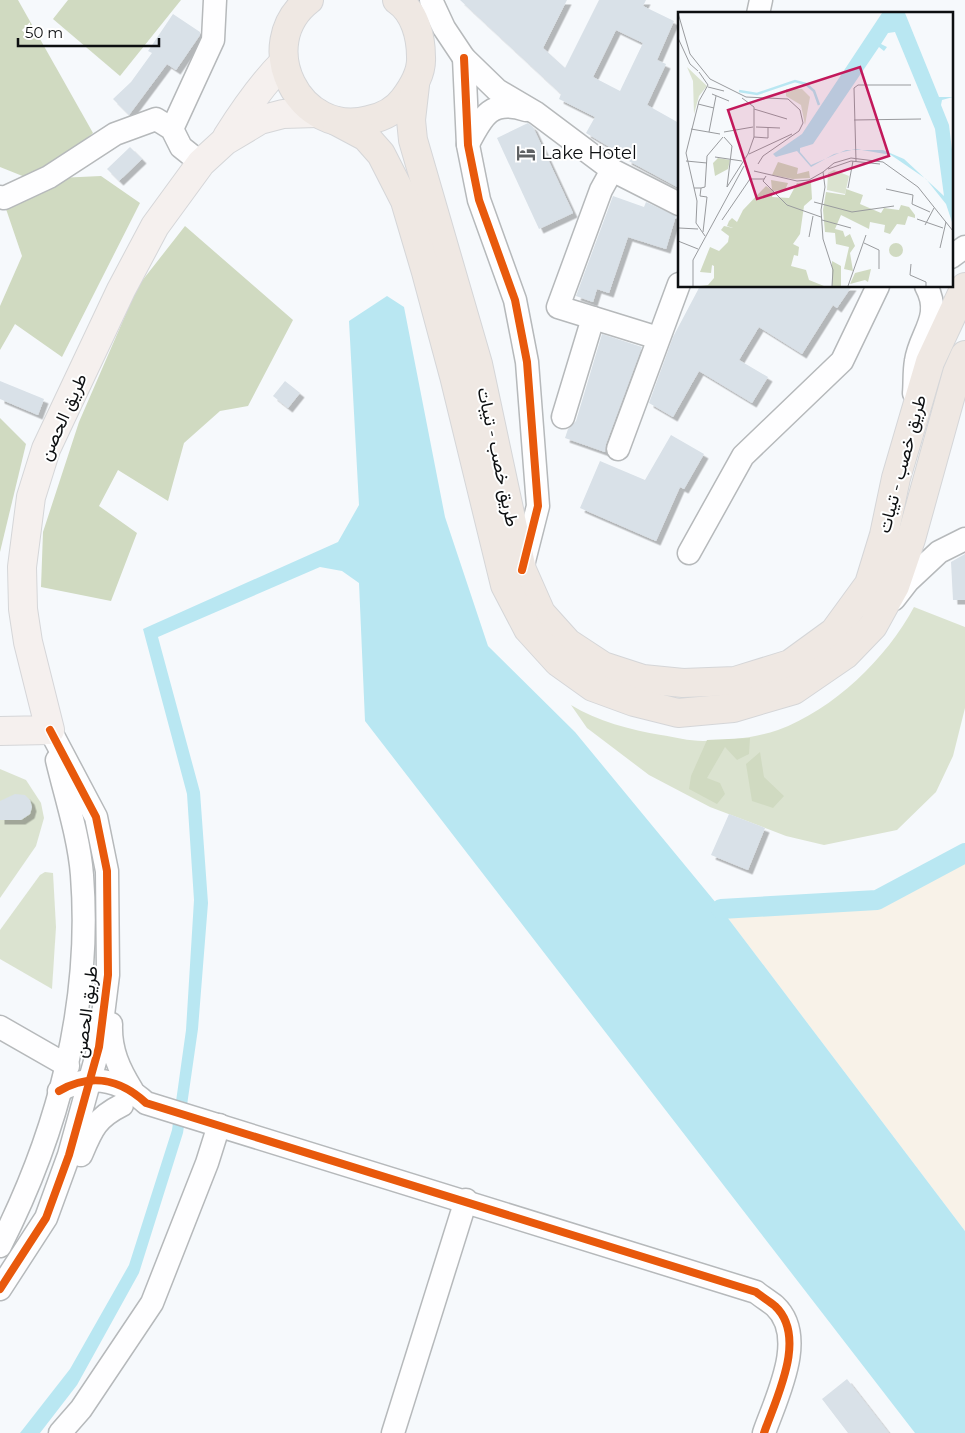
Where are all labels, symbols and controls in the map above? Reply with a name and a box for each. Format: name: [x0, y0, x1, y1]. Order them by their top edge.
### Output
inset map: [678, 12, 952, 288]
scale bar: [18, 15, 159, 47]
text: 50 m: [25, 23, 63, 42]
hotel icon: Lake Hotel: [515, 142, 537, 164]
place label: Lake Hotel: [541, 142, 637, 164]
street label: طريق الحصن: [34, 370, 92, 464]
street label: طريق خصب - تيبات: [472, 385, 524, 529]
street label: طريق خصب - تيبات: [873, 392, 931, 536]
street label: طريق الحصن: [69, 965, 103, 1059]

